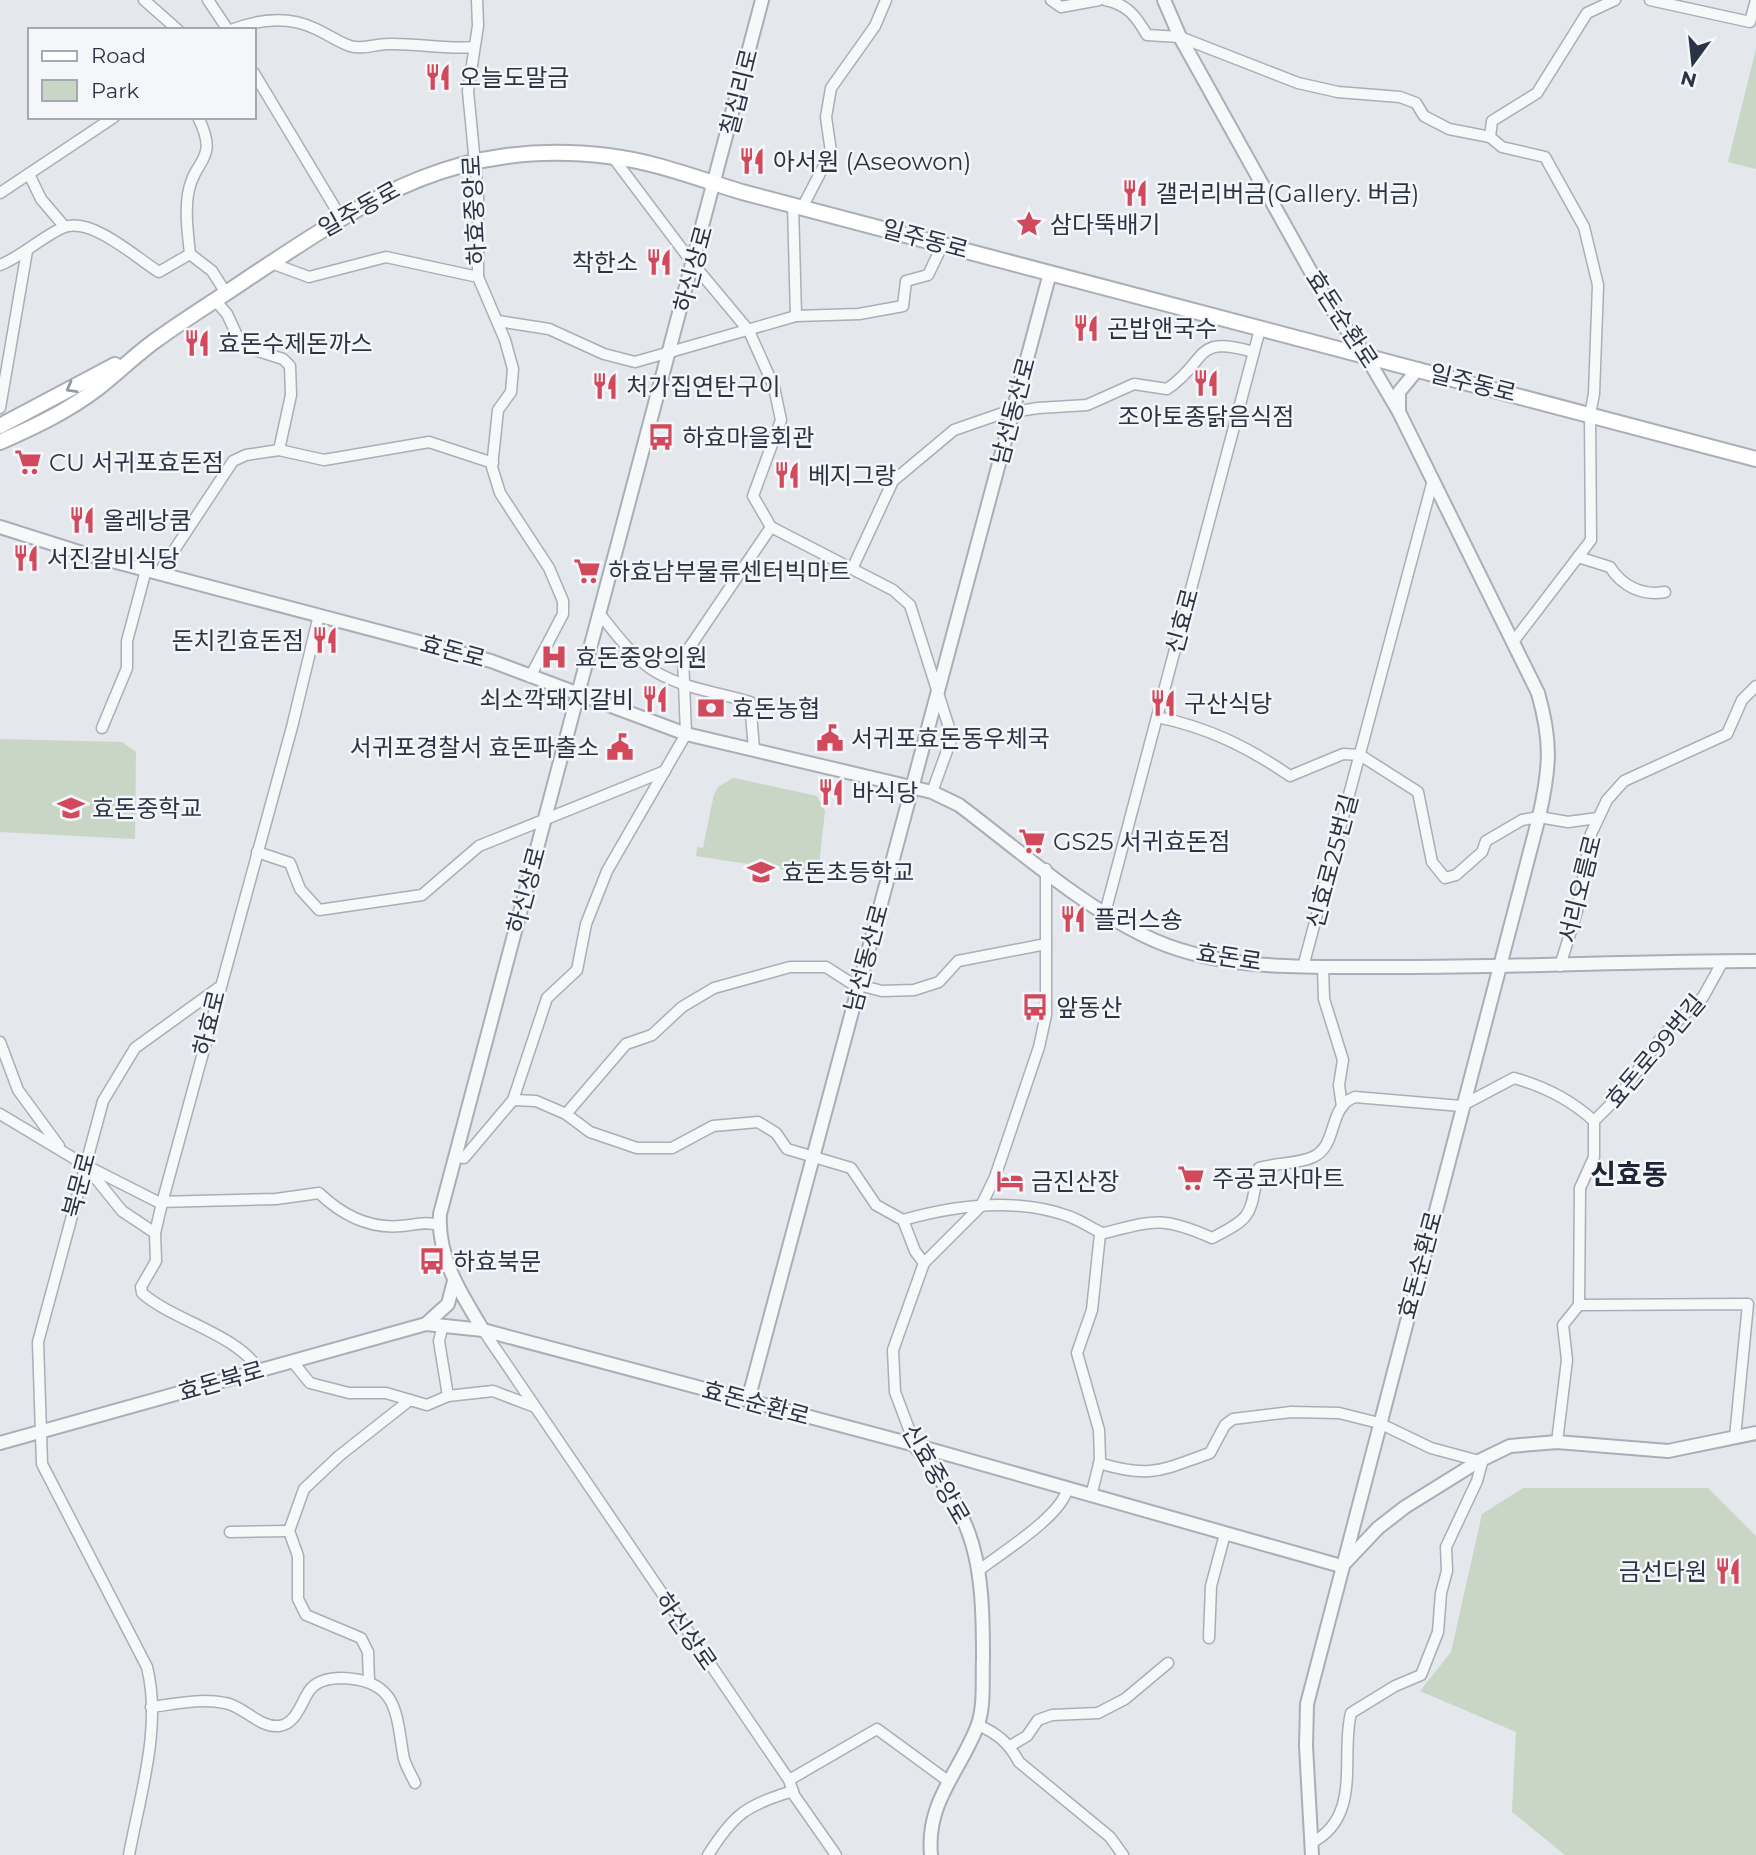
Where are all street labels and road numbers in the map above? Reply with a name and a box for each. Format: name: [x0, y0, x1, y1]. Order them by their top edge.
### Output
street label: 칠십리로: [714, 46, 764, 138]
street label: 하효중앙로: [457, 154, 491, 266]
street label: 일주동로: [313, 175, 405, 243]
street label: 일주동로: [879, 214, 971, 264]
street label: 하신상로: [668, 223, 718, 315]
street label: 효돈순환로: [1300, 265, 1384, 373]
street label: 남선동산로: [985, 354, 1041, 468]
street label: 일주동로: [1427, 358, 1519, 408]
street label: 신효로: [1159, 585, 1205, 657]
street label: 효돈로: [417, 628, 489, 674]
street label: 신효로25번길: [1300, 791, 1364, 931]
street label: 서리오름로: [1553, 832, 1607, 946]
street label: 하신상로: [501, 844, 551, 936]
street label: 남선동산로: [838, 901, 894, 1015]
street label: 효돈로: [1194, 937, 1264, 977]
street label: 하효로: [187, 987, 231, 1059]
street label: 효돈로99번길: [1599, 988, 1711, 1114]
street label: 북문로: [56, 1149, 102, 1221]
street label: 효돈순환로: [1392, 1208, 1448, 1322]
street label: 효돈북로: [175, 1355, 267, 1407]
street label: 효돈순환로: [699, 1375, 813, 1431]
street label: 신효중앙로: [896, 1419, 976, 1529]
street label: 하신상로: [649, 1587, 723, 1675]

